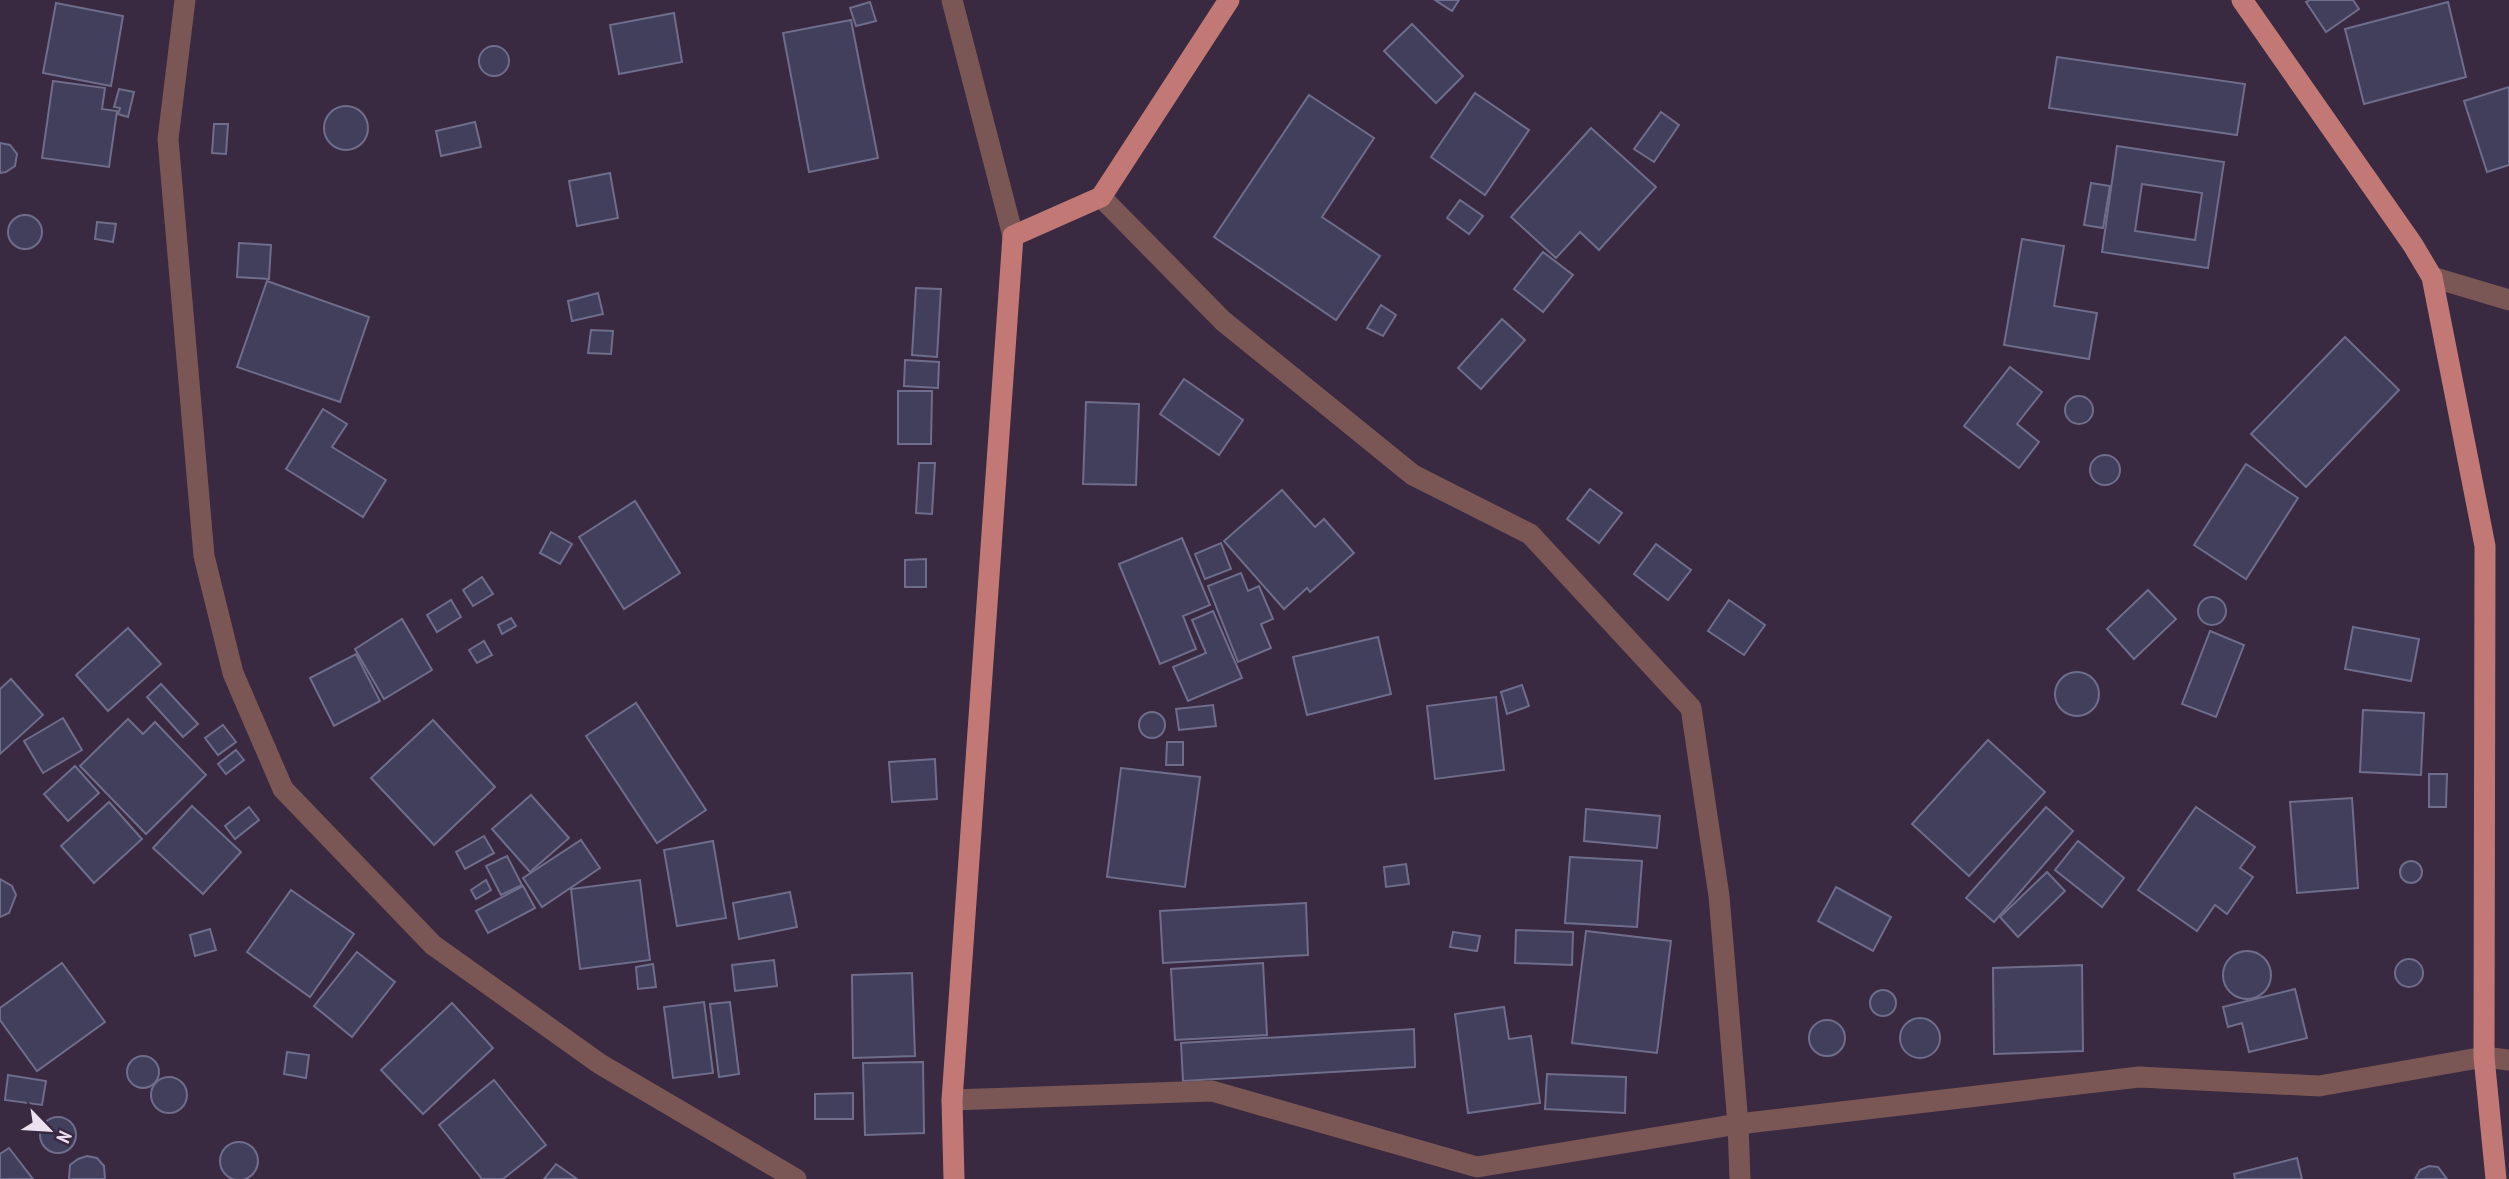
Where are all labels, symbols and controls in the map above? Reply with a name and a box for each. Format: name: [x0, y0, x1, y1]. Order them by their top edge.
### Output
north arrow: [14, 1095, 84, 1165]
text: N: [51, 1127, 77, 1147]

